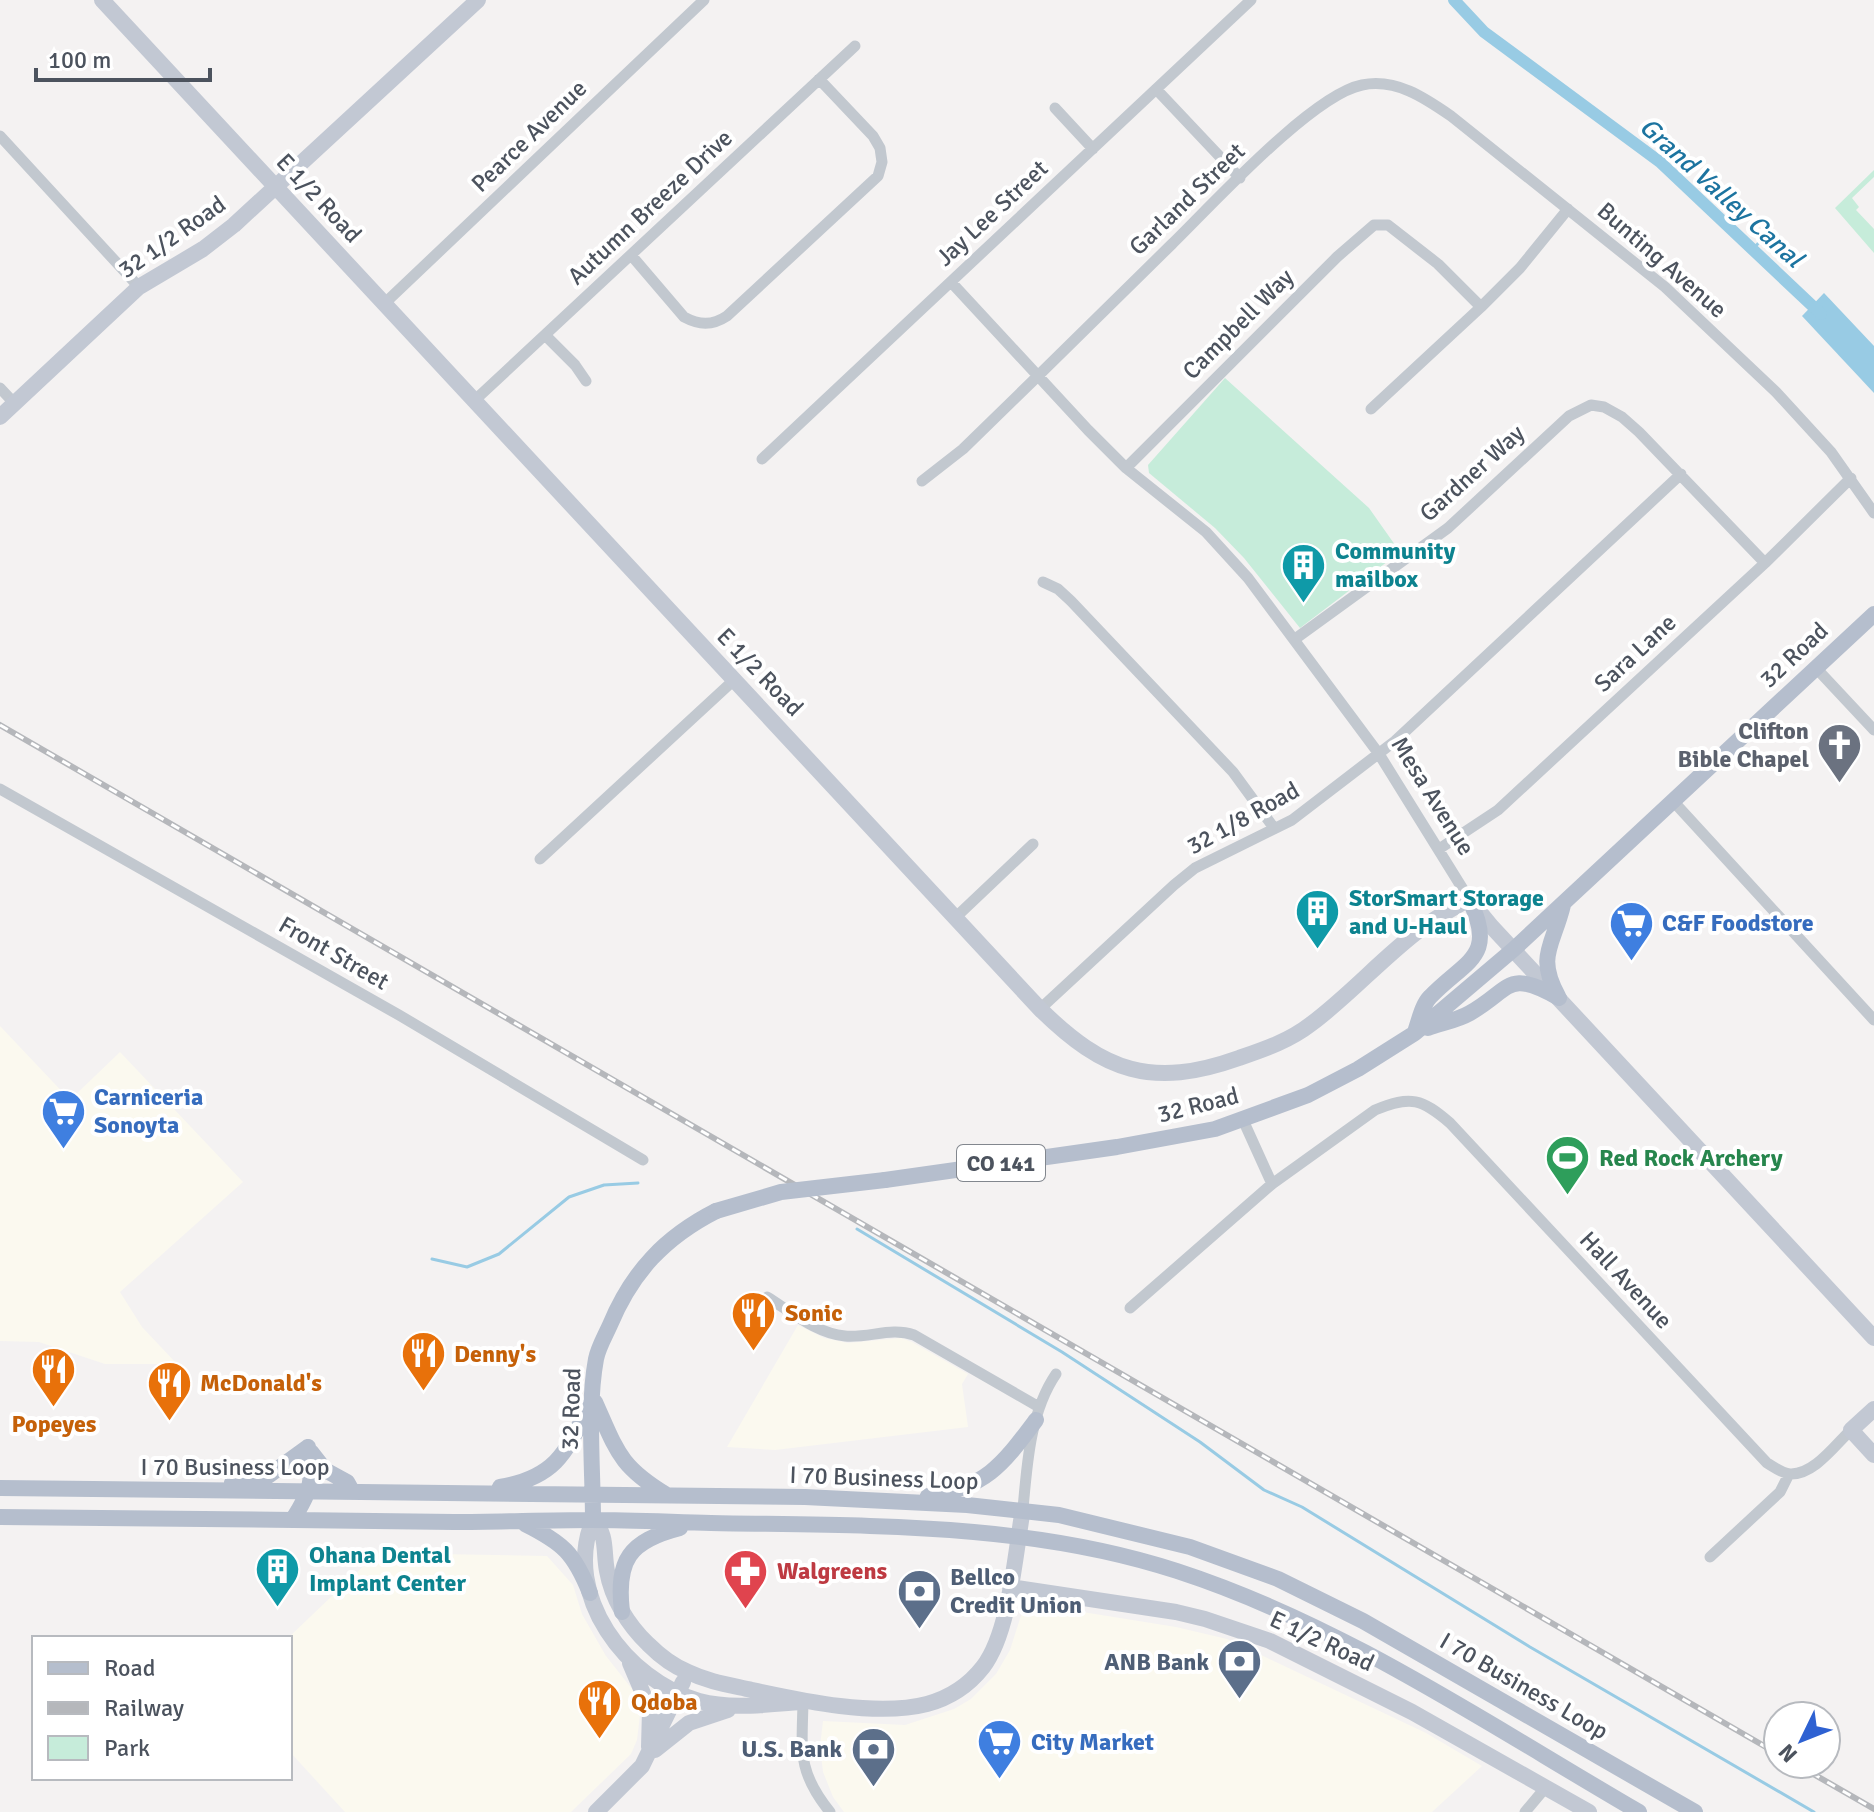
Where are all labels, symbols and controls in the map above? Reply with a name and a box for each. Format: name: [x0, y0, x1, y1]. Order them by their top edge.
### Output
scale bar: [36, 32, 210, 82]
text: 100 m: [48, 45, 111, 75]
street label: Pearce Avenue: [465, 73, 593, 199]
water label: Grand Valley Canal: [1633, 111, 1811, 276]
street label: Autumn Breeze Drive: [561, 123, 739, 291]
street label: Garland Street: [1123, 136, 1251, 262]
street label: E 1/2 Road: [270, 147, 368, 249]
street label: Jay Lee Street: [930, 154, 1054, 272]
street label: 32 1/2 Road: [113, 189, 231, 285]
street label: Bunting Avenue: [1591, 196, 1733, 324]
street label: Campbell Way: [1176, 262, 1300, 386]
street label: Gardner Way: [1413, 418, 1531, 528]
place label: Community mailbox: [1335, 536, 1455, 594]
building icon: Community mailbox: [1280, 541, 1328, 604]
street label: Sara Lane: [1588, 608, 1682, 698]
street label: 32 Road: [1754, 616, 1834, 694]
street label: E 1/2 Road: [710, 621, 810, 723]
place label: Clifton Bible Chapel: [1677, 716, 1809, 774]
church icon: Clifton Bible Chapel: [1816, 721, 1864, 784]
street label: Mesa Avenue: [1385, 731, 1481, 861]
street label: 32 1/8 Road: [1182, 775, 1304, 861]
place label: StorSmart Storage and U-Haul: [1349, 883, 1544, 941]
building icon: StorSmart Storage and U-Haul: [1294, 888, 1342, 951]
supermarket icon: C&F Foodstore: [1607, 899, 1655, 962]
place label: C&F Foodstore: [1662, 908, 1814, 938]
street label: Front Street: [274, 909, 394, 997]
street label: 32 Road: [1154, 1080, 1242, 1130]
place label: Carniceria Sonoyta: [94, 1082, 203, 1140]
supermarket icon: Carniceria Sonoyta: [39, 1087, 87, 1150]
sports icon: Red Rock Archery: [1544, 1134, 1592, 1197]
place label: Red Rock Archery: [1599, 1143, 1783, 1173]
road number: CO 141: [957, 1145, 1045, 1181]
street label: Hall Avenue: [1573, 1225, 1679, 1335]
restaurant icon: Sonic: [730, 1289, 778, 1352]
place label: Sonic: [785, 1298, 843, 1328]
restaurant icon: Denny's: [399, 1330, 447, 1393]
place label: Denny's: [454, 1339, 536, 1369]
restaurant icon: Popeyes: [30, 1346, 78, 1409]
restaurant icon: McDonald's: [145, 1359, 193, 1422]
street label: 32 Road: [555, 1367, 587, 1451]
place label: McDonald's: [200, 1368, 322, 1398]
place label: Popeyes: [12, 1409, 97, 1439]
street label: I 70 Business Loop: [140, 1452, 330, 1482]
street label: I 70 Business Loop: [789, 1460, 979, 1496]
place label: Ohana Dental Implant Center: [309, 1540, 466, 1598]
building icon: Ohana Dental Implant Center: [254, 1545, 302, 1608]
pharmacy icon: Walgreens: [722, 1547, 770, 1610]
place label: Walgreens: [777, 1556, 888, 1586]
place label: Bellco Credit Union: [950, 1562, 1082, 1620]
bank icon: Bellco Credit Union: [895, 1567, 943, 1630]
street label: E 1/2 Road: [1265, 1604, 1379, 1678]
street label: I 70 Business Loop: [1435, 1626, 1613, 1746]
legend: [32, 1636, 292, 1780]
bank icon: ANB Bank: [1216, 1638, 1264, 1701]
place label: ANB Bank: [1104, 1647, 1209, 1677]
text: Road: [104, 1653, 155, 1683]
restaurant icon: Qdoba: [576, 1678, 624, 1741]
place label: Qdoba: [631, 1687, 698, 1717]
text: Railway: [104, 1693, 184, 1723]
north arrow: [1762, 1700, 1842, 1780]
supermarket icon: City Market: [976, 1718, 1024, 1781]
bank icon: U.S. Bank: [849, 1725, 897, 1788]
place label: City Market: [1031, 1727, 1154, 1757]
text: Park: [104, 1733, 150, 1763]
place label: U.S. Bank: [741, 1734, 842, 1764]
text: N: [1773, 1738, 1803, 1768]

